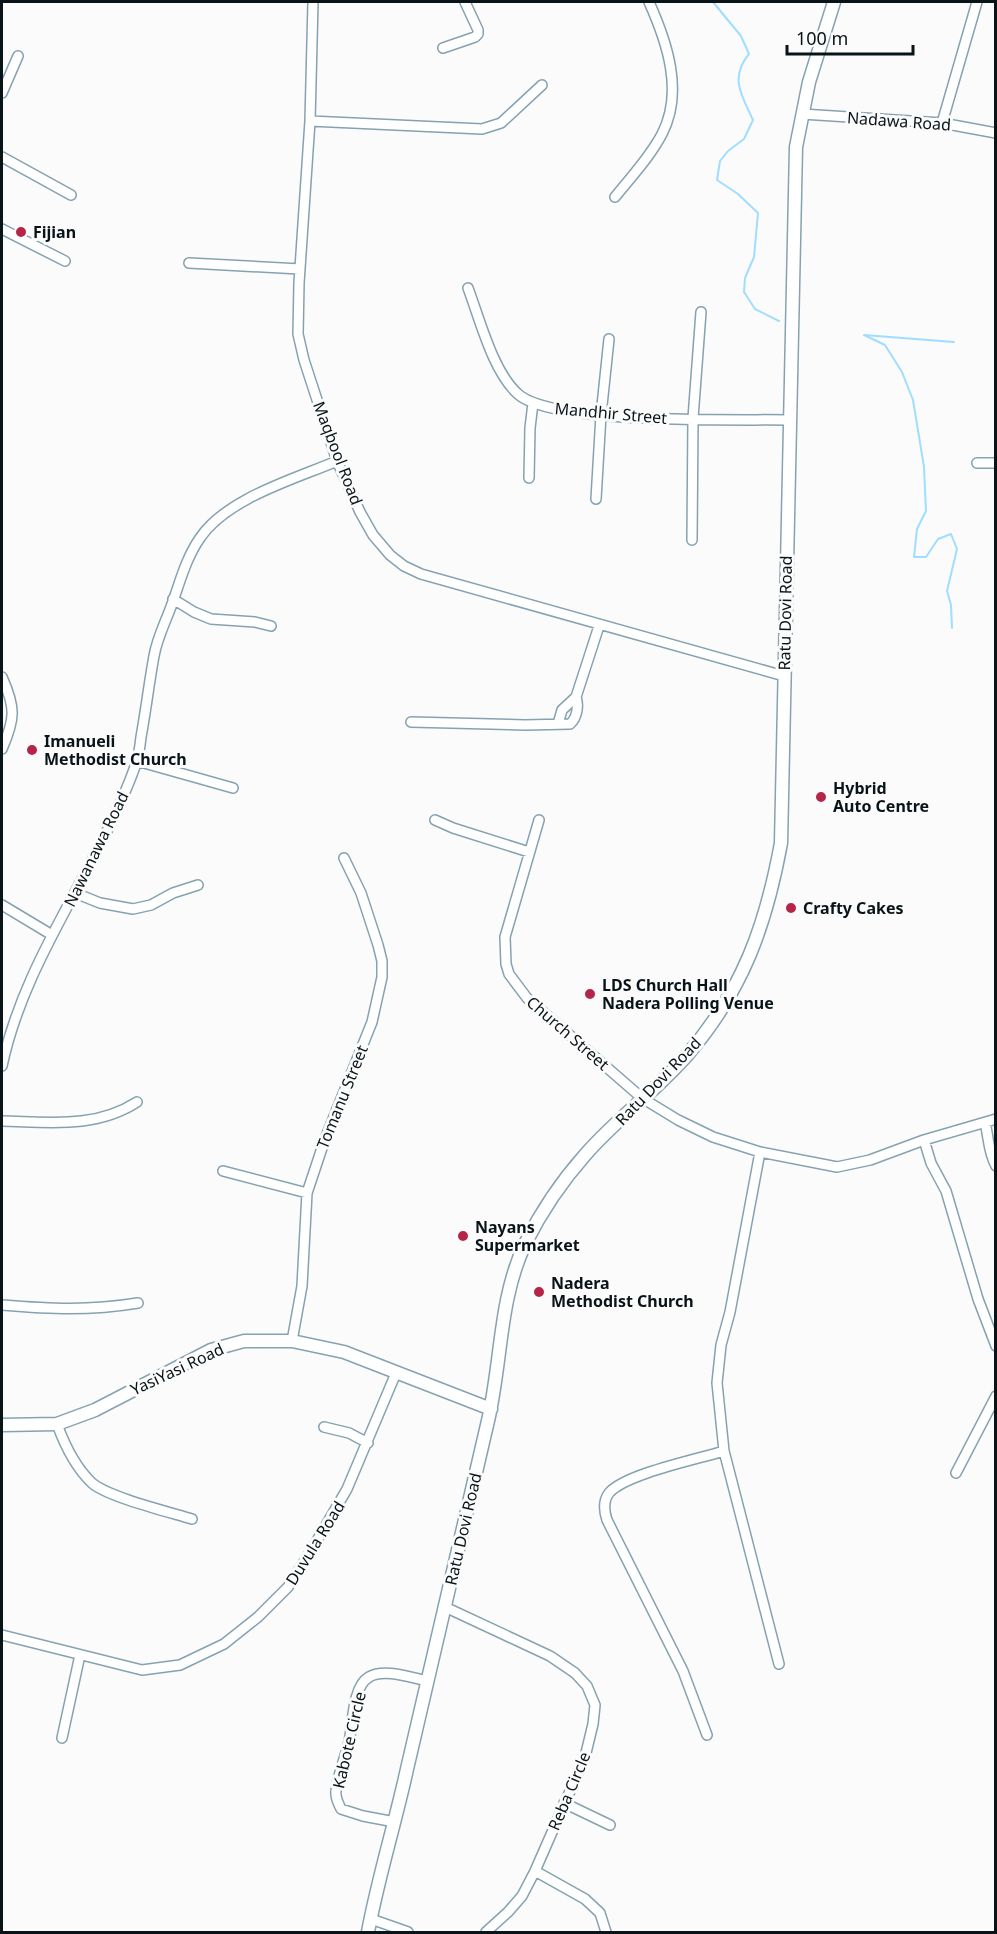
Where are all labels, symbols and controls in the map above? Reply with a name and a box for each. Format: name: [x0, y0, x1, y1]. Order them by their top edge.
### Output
scale bar: [787, 18, 913, 56]
text: 100 m: [796, 26, 848, 50]
street label: Nadawa Road: [846, 106, 952, 136]
place label: Fijian: [33, 221, 76, 243]
marker: Fijian: [14, 225, 28, 239]
street label: Mandhir Street: [554, 397, 668, 429]
street label: Maqbool Road: [308, 398, 368, 508]
street label: Ratu Dovi Road: [773, 555, 797, 671]
place label: Imanueli Methodist Church: [44, 730, 187, 770]
marker: Imanueli Methodist Church: [25, 743, 39, 757]
place label: Hybrid Auto Centre: [833, 777, 929, 817]
street label: Nawanawa Road: [59, 788, 133, 910]
marker: Hybrid Auto Centre: [814, 790, 828, 804]
place label: Crafty Cakes: [803, 897, 903, 919]
marker: Crafty Cakes: [784, 901, 798, 915]
place label: LDS Church Hall Nadera Polling Venue: [602, 974, 774, 1014]
marker: LDS Church Hall Nadera Polling Venue: [583, 987, 597, 1001]
street label: Church Street: [522, 991, 614, 1075]
street label: Ratu Dovi Road: [610, 1032, 706, 1130]
street label: Tomanu Street: [311, 1042, 373, 1152]
place label: Nayans Supermarket: [475, 1216, 580, 1256]
marker: Nayans Supermarket: [456, 1229, 470, 1243]
place label: Nadera Methodist Church: [551, 1272, 694, 1312]
marker: Nadera Methodist Church: [532, 1285, 546, 1299]
street label: YasiYasi Road: [127, 1338, 227, 1400]
street label: Ratu Dovi Road: [439, 1471, 487, 1587]
street label: Duvula Road: [280, 1497, 350, 1589]
street label: Kabote Circle: [327, 1689, 371, 1791]
street label: Reba Circle: [543, 1748, 595, 1834]

